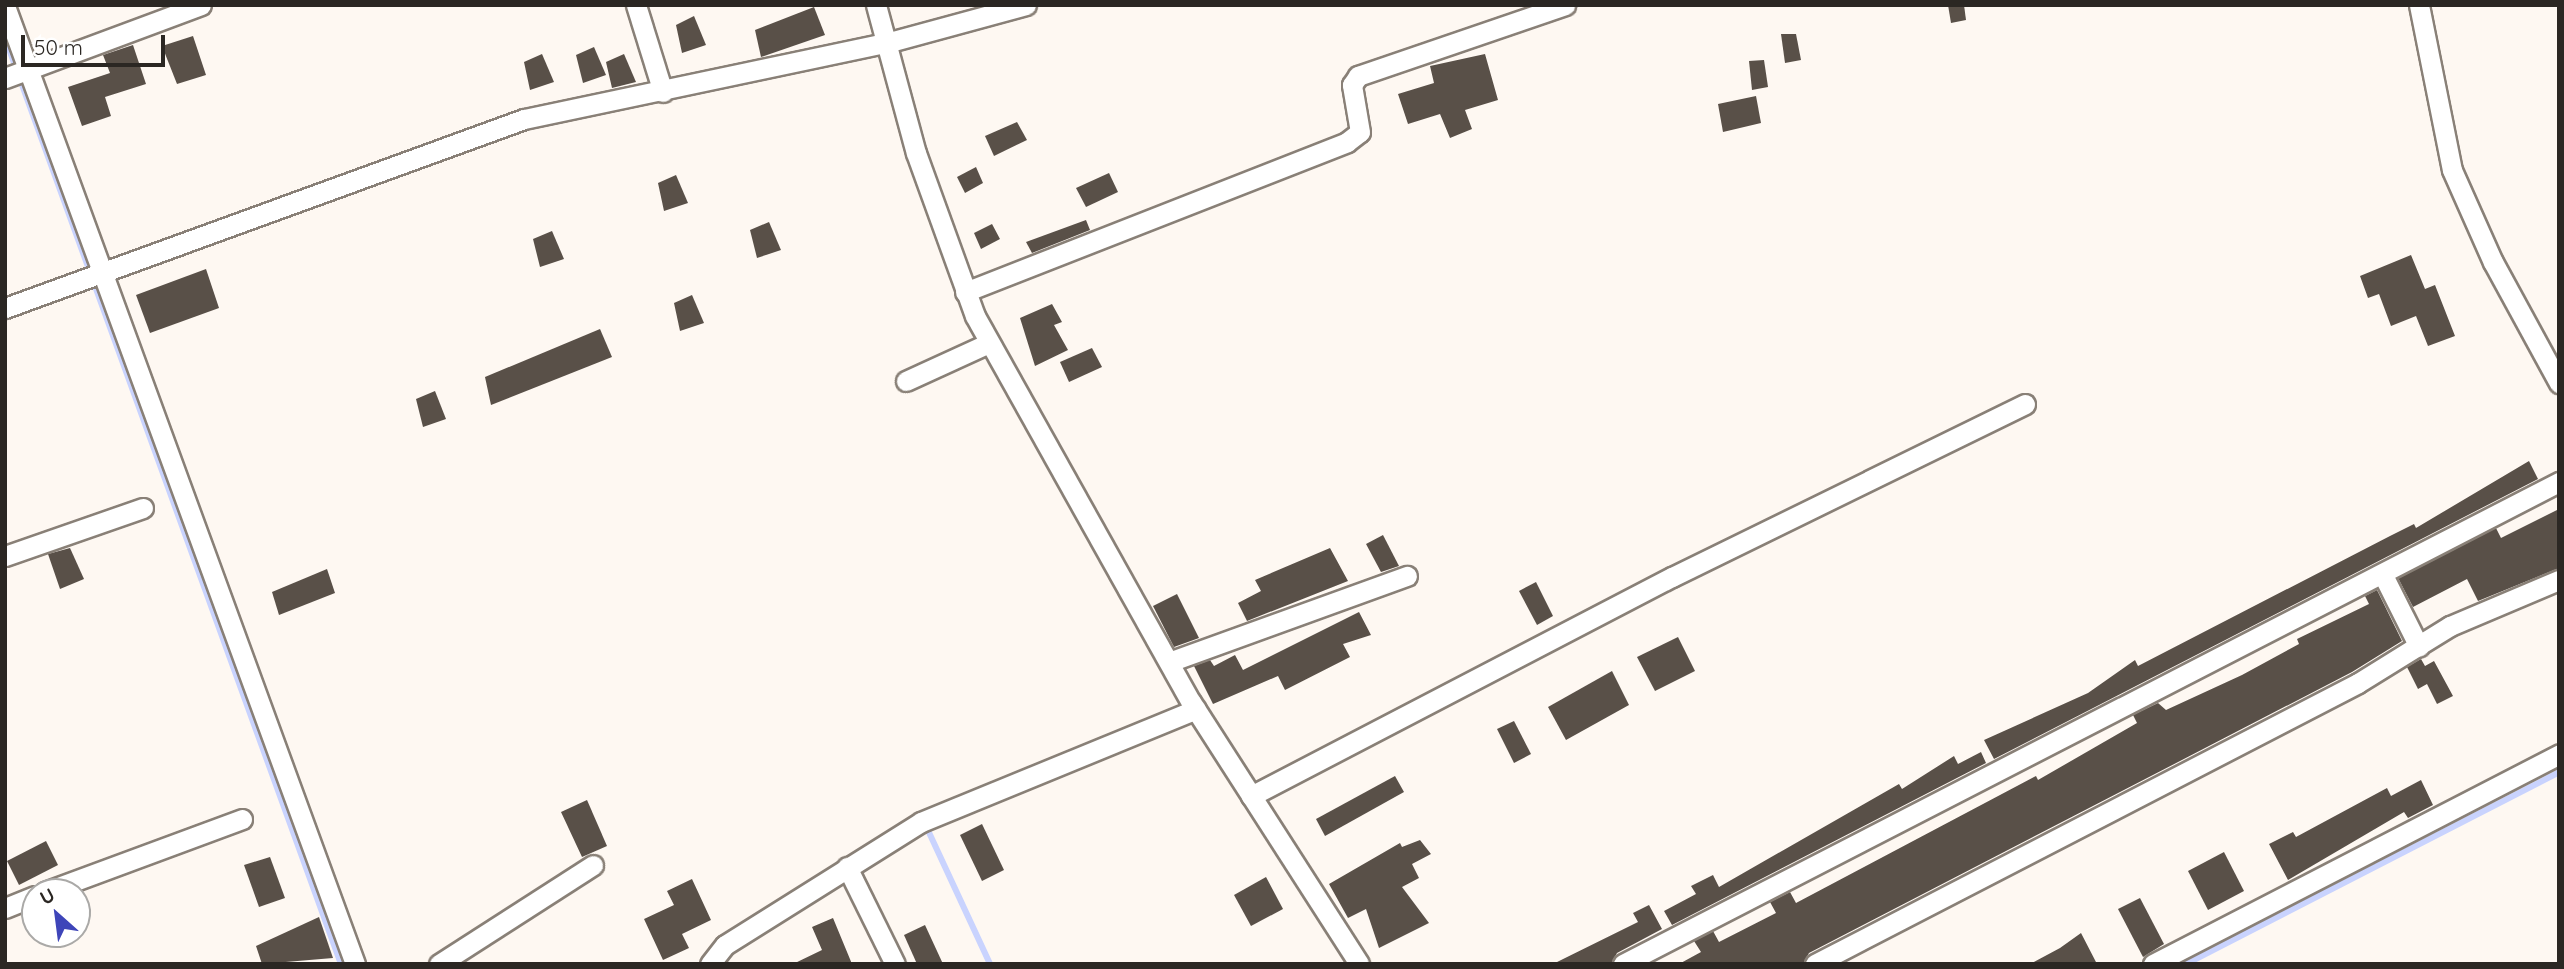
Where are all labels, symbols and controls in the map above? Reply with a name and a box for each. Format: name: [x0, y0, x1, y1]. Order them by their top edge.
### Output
scale bar: [24, 21, 168, 65]
text: 50 m: [34, 34, 83, 60]
north arrow: [21, 878, 91, 948]
text: U: [36, 882, 59, 910]

